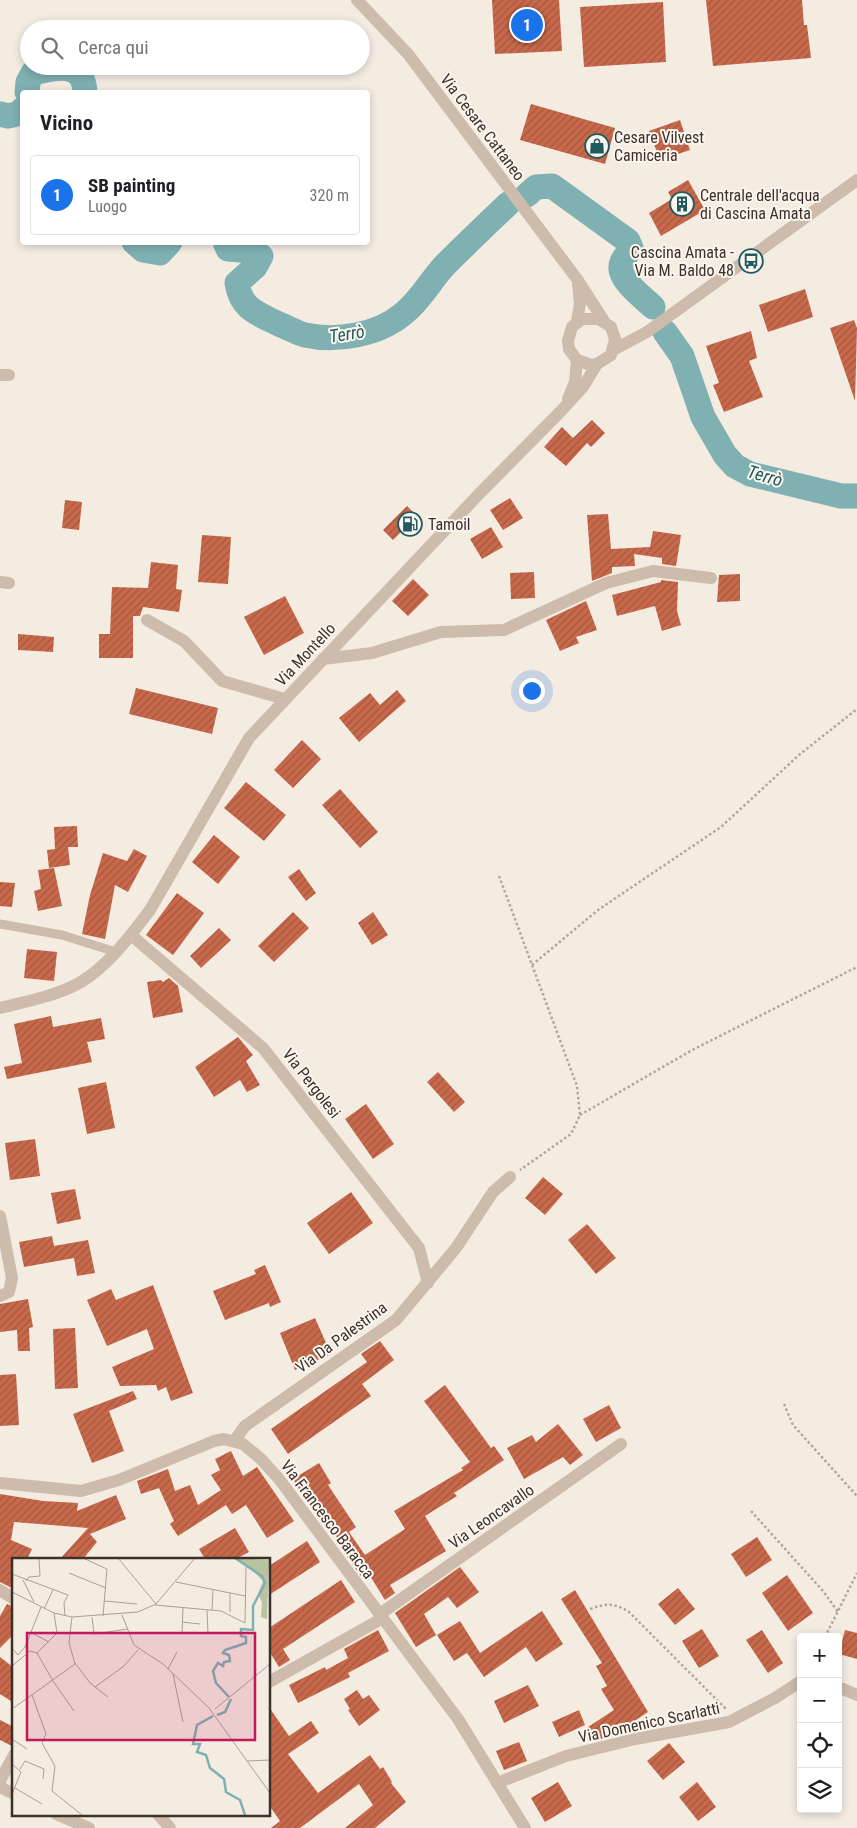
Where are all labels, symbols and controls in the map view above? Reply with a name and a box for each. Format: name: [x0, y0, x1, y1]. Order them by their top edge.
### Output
pin: 1: [511, 6, 543, 44]
search box: [20, 20, 370, 75]
icon: search: [38, 34, 66, 62]
text: Cerca qui: [78, 36, 149, 59]
street label: Via Cesare Cattaneo: [436, 70, 529, 184]
text: Vicino: [40, 111, 93, 135]
place label: Cesare Vilvest Camiceria: [614, 128, 704, 165]
shop icon: Cesare Vilvest Camiceria: [584, 133, 610, 159]
text: SB painting: [88, 174, 175, 197]
text: 1: [53, 186, 61, 205]
text: 320 m: [310, 186, 349, 205]
place label: Centrale dell'acqua di Cascina Amata: [700, 186, 820, 223]
building icon: Centrale dell'acqua di Cascina Amata: [669, 191, 695, 217]
text: Luogo: [88, 197, 127, 216]
place label: Cascina Amata - Via M. Baldo 48: [631, 243, 734, 280]
bus stop icon: Cascina Amata - Via M. Baldo 48: [738, 248, 764, 274]
water label: Terrò: [328, 320, 366, 347]
water label: Terrò: [745, 461, 785, 491]
fuel station icon: Tamoil: [397, 511, 423, 537]
place label: Tamoil: [428, 515, 471, 534]
street label: Via Montello: [271, 619, 339, 690]
your location: [519, 678, 545, 704]
street label: Via Pergolesi: [279, 1045, 345, 1122]
street label: Via Da Palestrina: [292, 1298, 391, 1377]
street label: Via Francesco Baracca: [277, 1456, 378, 1582]
street label: Via Leoncavallo: [445, 1480, 538, 1553]
inset map: [12, 1558, 270, 1816]
map controls: [797, 1633, 842, 1813]
button: +: [797, 1633, 842, 1678]
button: −: [797, 1678, 842, 1723]
street label: Via Domenico Scarlatti: [577, 1698, 721, 1747]
button: locate: [797, 1723, 842, 1768]
button: layers: [797, 1768, 842, 1813]

